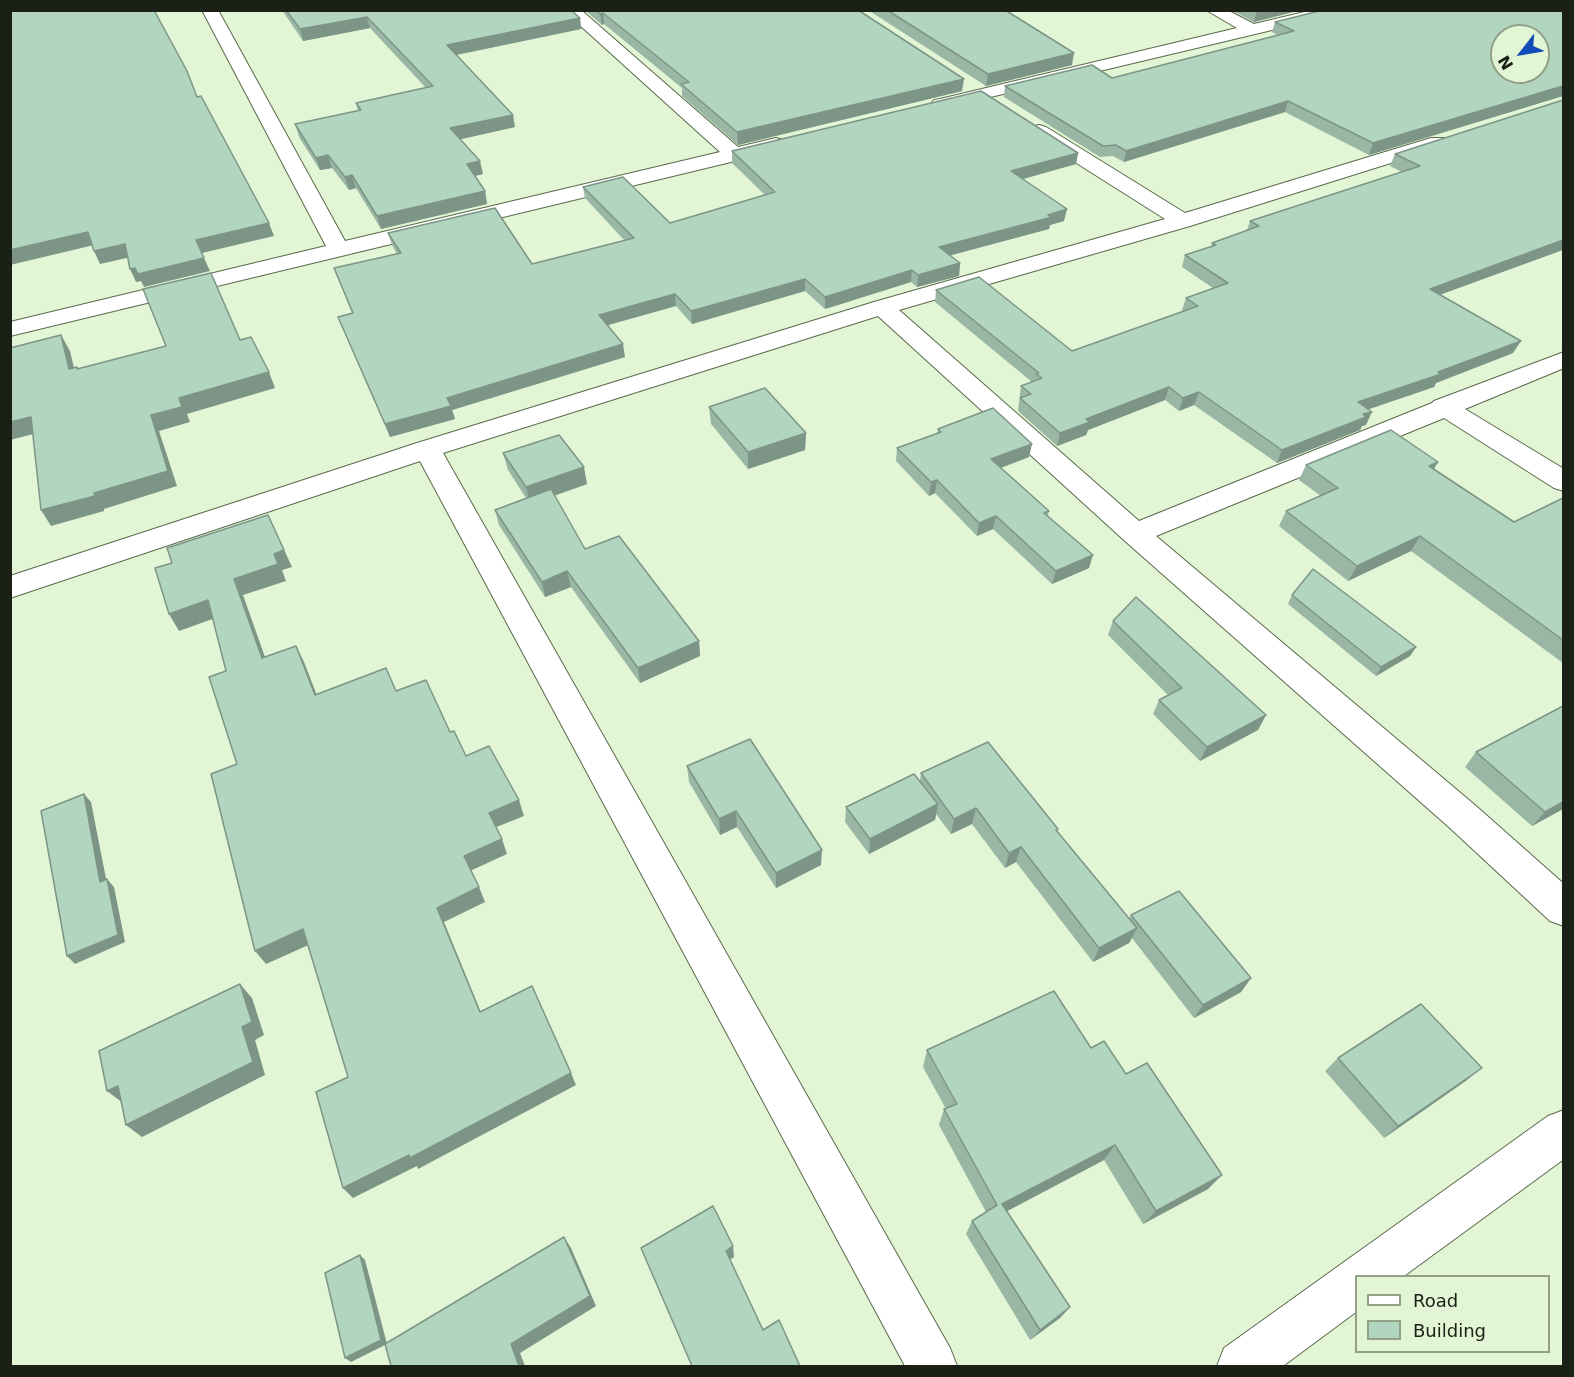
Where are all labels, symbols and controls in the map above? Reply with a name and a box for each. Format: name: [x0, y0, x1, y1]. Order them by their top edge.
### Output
north arrow: [1490, 24, 1550, 84]
text: N: [1494, 52, 1517, 73]
legend: [1355, 1275, 1550, 1353]
text: Road: [1413, 1290, 1458, 1311]
text: Building: [1413, 1320, 1486, 1341]

